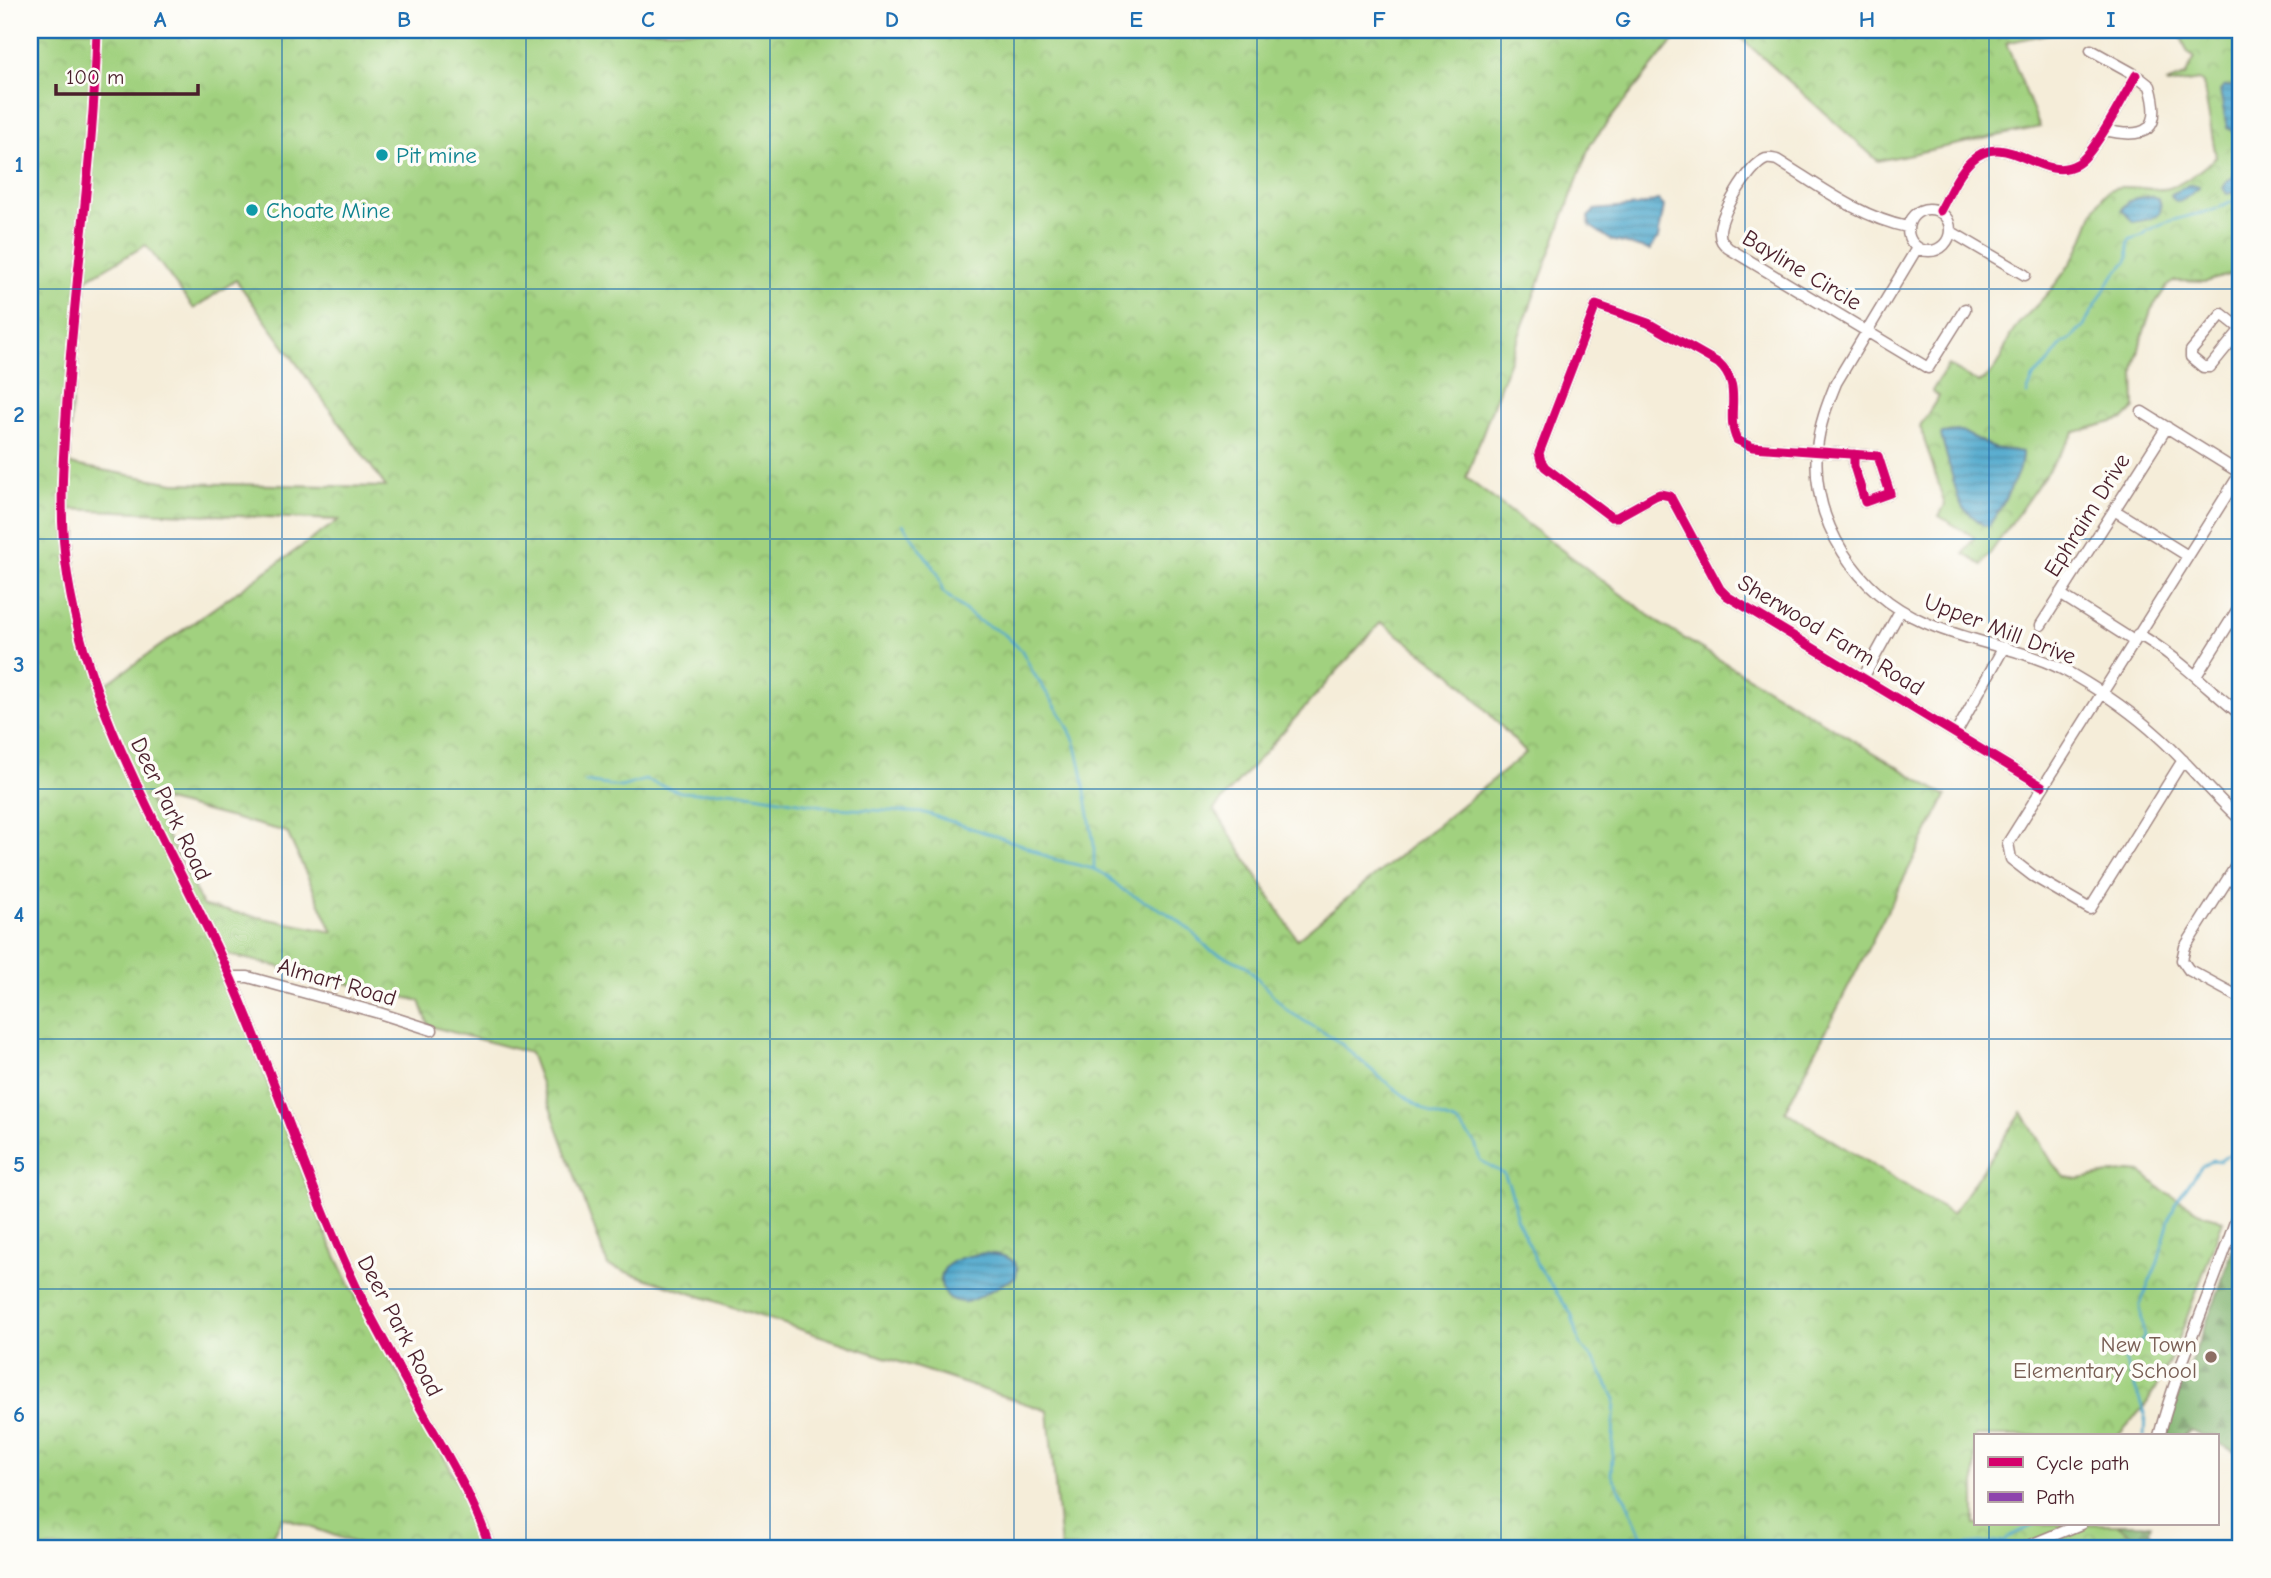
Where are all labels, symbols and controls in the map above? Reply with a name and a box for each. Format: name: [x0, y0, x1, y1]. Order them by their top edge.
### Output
text: A: [154, 6, 167, 33]
text: B: [397, 6, 411, 33]
text: C: [641, 6, 655, 33]
text: D: [885, 6, 899, 33]
text: E: [1129, 6, 1143, 33]
text: F: [1372, 6, 1386, 33]
text: G: [1615, 6, 1631, 33]
text: H: [1859, 6, 1875, 33]
text: I: [2106, 6, 2116, 33]
scale bar: [56, 52, 198, 96]
text: 100 m: [66, 65, 124, 89]
place label: Pit mine: [396, 142, 477, 169]
marker: Pit mine: [374, 147, 390, 163]
text: 1: [14, 151, 24, 178]
place label: Choate Mine: [266, 197, 390, 224]
marker: Choate Mine: [244, 202, 260, 218]
street label: Bayline Circle: [1738, 224, 1866, 316]
text: 2: [13, 401, 25, 428]
street label: Ephraim Drive: [2038, 448, 2136, 582]
street label: Sherwood Farm Road: [1733, 569, 1929, 701]
street label: Upper Mill Drive: [1920, 588, 2080, 670]
text: 3: [13, 651, 25, 678]
street label: Deer Park Road: [125, 733, 217, 885]
text: 4: [14, 901, 25, 928]
street label: Almart Road: [274, 952, 400, 1012]
text: 5: [13, 1151, 25, 1178]
street label: Deer Park Road: [352, 1251, 448, 1401]
place label: New Town Elementary School: [2013, 1331, 2197, 1384]
marker: New Town Elementary School: [2203, 1349, 2219, 1365]
text: 6: [13, 1401, 25, 1428]
legend: [1974, 1434, 2218, 1526]
text: Cycle path: [2036, 1451, 2129, 1475]
text: Path: [2036, 1485, 2075, 1509]

